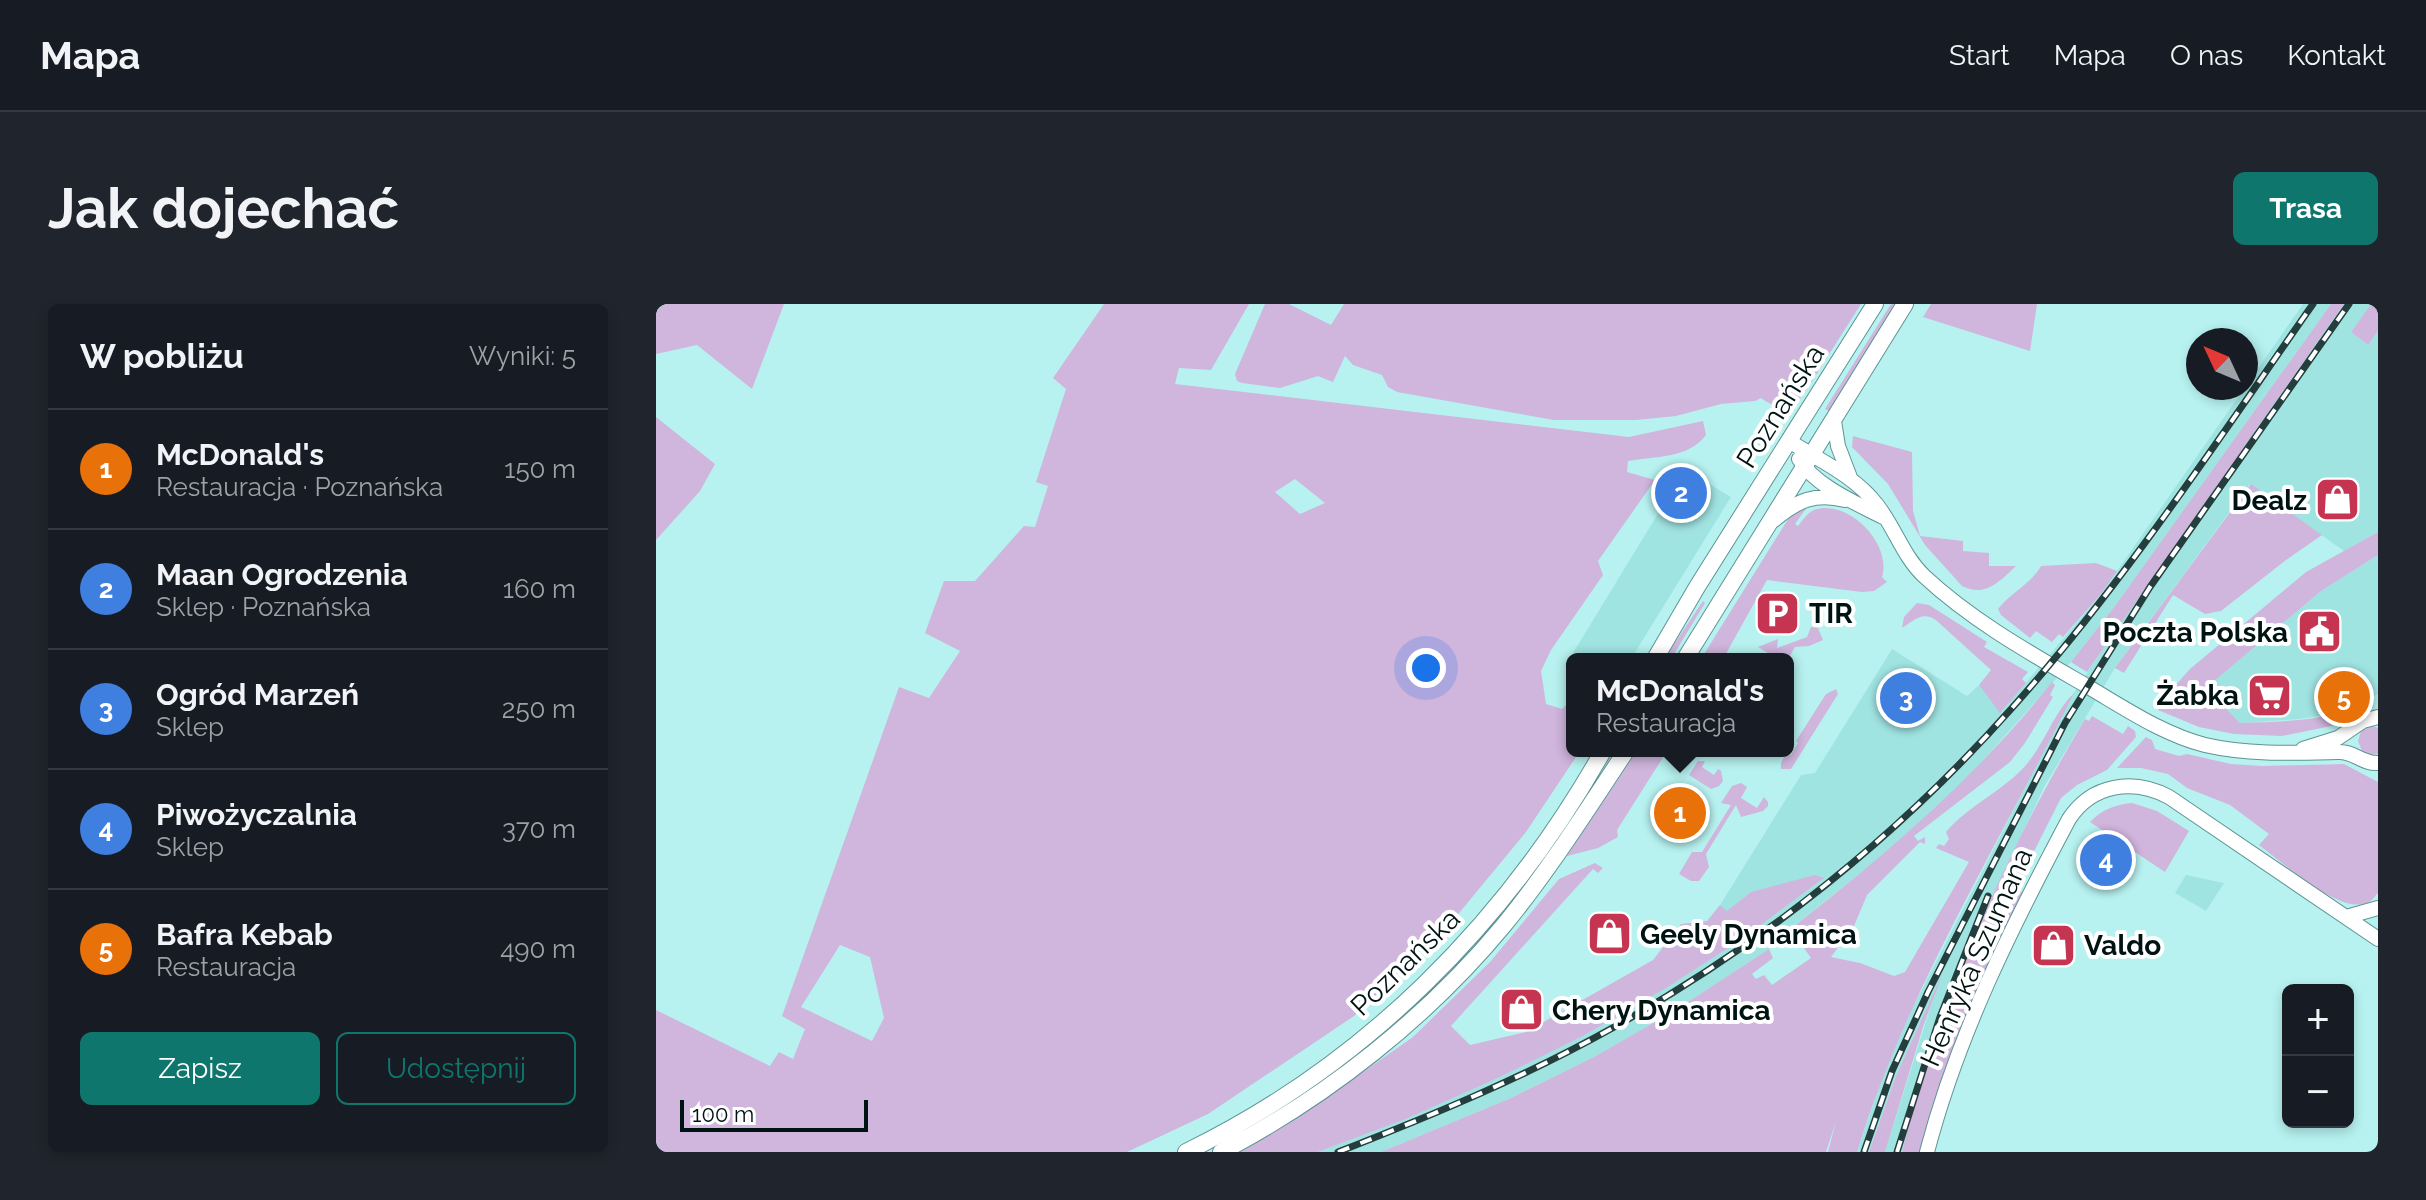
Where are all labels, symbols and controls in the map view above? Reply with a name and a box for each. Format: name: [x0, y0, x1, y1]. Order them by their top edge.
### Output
text: Mapa: [40, 33, 140, 78]
text: Start: [1949, 39, 2010, 72]
text: Mapa: [2054, 39, 2126, 72]
text: O nas: [2170, 39, 2243, 72]
text: Kontakt: [2287, 39, 2386, 72]
button: Trasa: [2233, 172, 2378, 245]
text: Jak dojechać: [48, 175, 399, 241]
north arrow: [2186, 328, 2258, 400]
text: W pobliżu: [80, 336, 244, 376]
street label: Poznańska: [1730, 339, 1831, 474]
text: Wyniki: 5: [469, 341, 576, 371]
text: McDonald's: [156, 437, 324, 472]
text: 1: [100, 454, 112, 484]
text: 150 m: [504, 454, 576, 484]
pin: 2: [1655, 463, 1707, 523]
text: Restauracja · Poznańska: [156, 472, 443, 502]
shop icon: Dealz: [2314, 476, 2362, 524]
place label: Dealz: [2231, 484, 2307, 517]
text: Maan Ogrodzenia: [156, 557, 408, 592]
text: 2: [99, 574, 113, 604]
text: 160 m: [503, 574, 576, 604]
parking icon: TIR: [1754, 589, 1802, 637]
text: Sklep · Poznańska: [156, 592, 371, 622]
place label: TIR: [1809, 597, 1853, 630]
public building icon: Poczta Polska: [2295, 608, 2343, 656]
place label: Poczta Polska: [2102, 616, 2288, 649]
your location: [1406, 648, 1446, 688]
popup: [1566, 653, 1794, 757]
pin: 5: [2318, 667, 2370, 727]
pin: 3: [1880, 668, 1932, 728]
supermarket icon: Żabka: [2246, 671, 2294, 719]
text: McDonald's: [1596, 673, 1764, 708]
text: Ogród Marzeń: [156, 677, 359, 712]
place label: Żabka: [2156, 679, 2239, 712]
text: 3: [99, 694, 113, 724]
text: 250 m: [502, 694, 576, 724]
text: Restauracja: [1596, 708, 1736, 738]
text: Sklep: [156, 712, 224, 742]
pin: 1: [1654, 783, 1706, 843]
text: Piwożyczalnia: [156, 797, 357, 832]
text: 4: [99, 814, 113, 844]
text: 370 m: [502, 814, 576, 844]
pin: 4: [2080, 830, 2132, 890]
text: Sklep: [156, 832, 224, 862]
street label: Henryka Szumana: [1914, 843, 2039, 1071]
street label: Poznańska: [1344, 902, 1467, 1022]
shop icon: Geely Dynamica: [1585, 910, 1633, 958]
text: Bafra Kebab: [156, 917, 333, 952]
place label: Geely Dynamica: [1640, 918, 1857, 951]
shop icon: Valdo: [2029, 921, 2077, 969]
place label: Valdo: [2084, 929, 2161, 962]
text: 5: [99, 934, 113, 964]
text: 490 m: [500, 934, 576, 964]
text: Restauracja: [156, 952, 296, 982]
map controls: [2282, 984, 2354, 1128]
button: +: [2282, 984, 2354, 1056]
shop icon: Chery Dynamica: [1497, 986, 1545, 1034]
place label: Chery Dynamica: [1552, 994, 1771, 1027]
button: Zapisz: [80, 1032, 320, 1105]
button: Udostępnij: [336, 1032, 576, 1105]
button: −: [2282, 1056, 2354, 1128]
scale bar: [680, 1096, 868, 1132]
text: 100 m: [692, 1101, 754, 1127]

